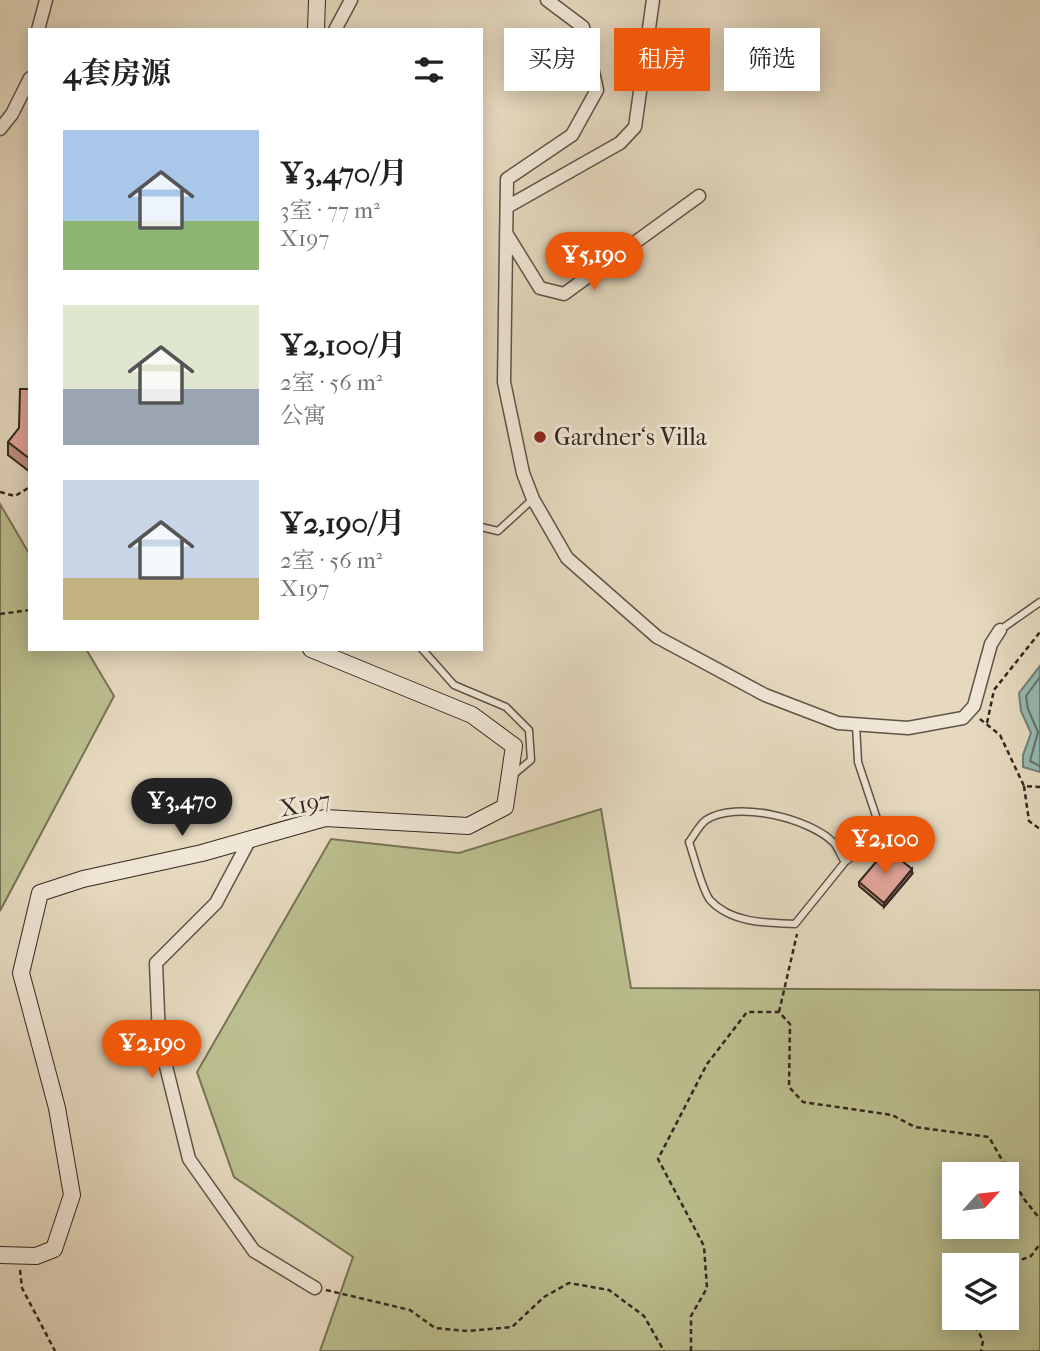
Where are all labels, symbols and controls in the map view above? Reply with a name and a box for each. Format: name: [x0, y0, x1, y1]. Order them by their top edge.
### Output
chip: 买房: [504, 28, 600, 91]
chip: 租房: [614, 28, 710, 91]
chip: 筛选: [724, 28, 820, 91]
icon: filters: [410, 51, 448, 89]
text: 4套房源: [63, 56, 171, 91]
text: ¥3,470/月: [280, 156, 408, 191]
icon: home: [119, 158, 203, 242]
text: 3室 · 77 m²: [280, 197, 380, 224]
text: X197: [280, 225, 329, 252]
pin: ¥5,190: [537, 232, 651, 292]
text: ¥5,190: [561, 241, 627, 268]
text: ¥2,100/月: [280, 328, 406, 363]
icon: home: [119, 333, 203, 417]
text: 2室 · 56 m²: [280, 369, 382, 396]
text: 公寓: [280, 402, 326, 429]
place label: Gardner‘s Villa: [554, 423, 708, 451]
marker: Gardner‘s Villa: [532, 429, 548, 445]
text: ¥2,190/月: [280, 506, 405, 541]
icon: home: [119, 508, 203, 592]
text: 2室 · 56 m²: [280, 547, 382, 574]
text: X197: [280, 575, 329, 602]
pin: ¥3,470: [125, 778, 239, 838]
street label: X197: [277, 785, 333, 823]
text: ¥3,470: [147, 787, 217, 814]
pin: ¥2,100: [828, 816, 942, 876]
text: ¥2,100: [851, 825, 919, 852]
pin: ¥2,190: [95, 1020, 209, 1080]
text: ¥2,190: [118, 1029, 186, 1056]
north arrow: [942, 1162, 1018, 1239]
map controls: [942, 1162, 1019, 1330]
button: layers: [942, 1253, 1019, 1330]

